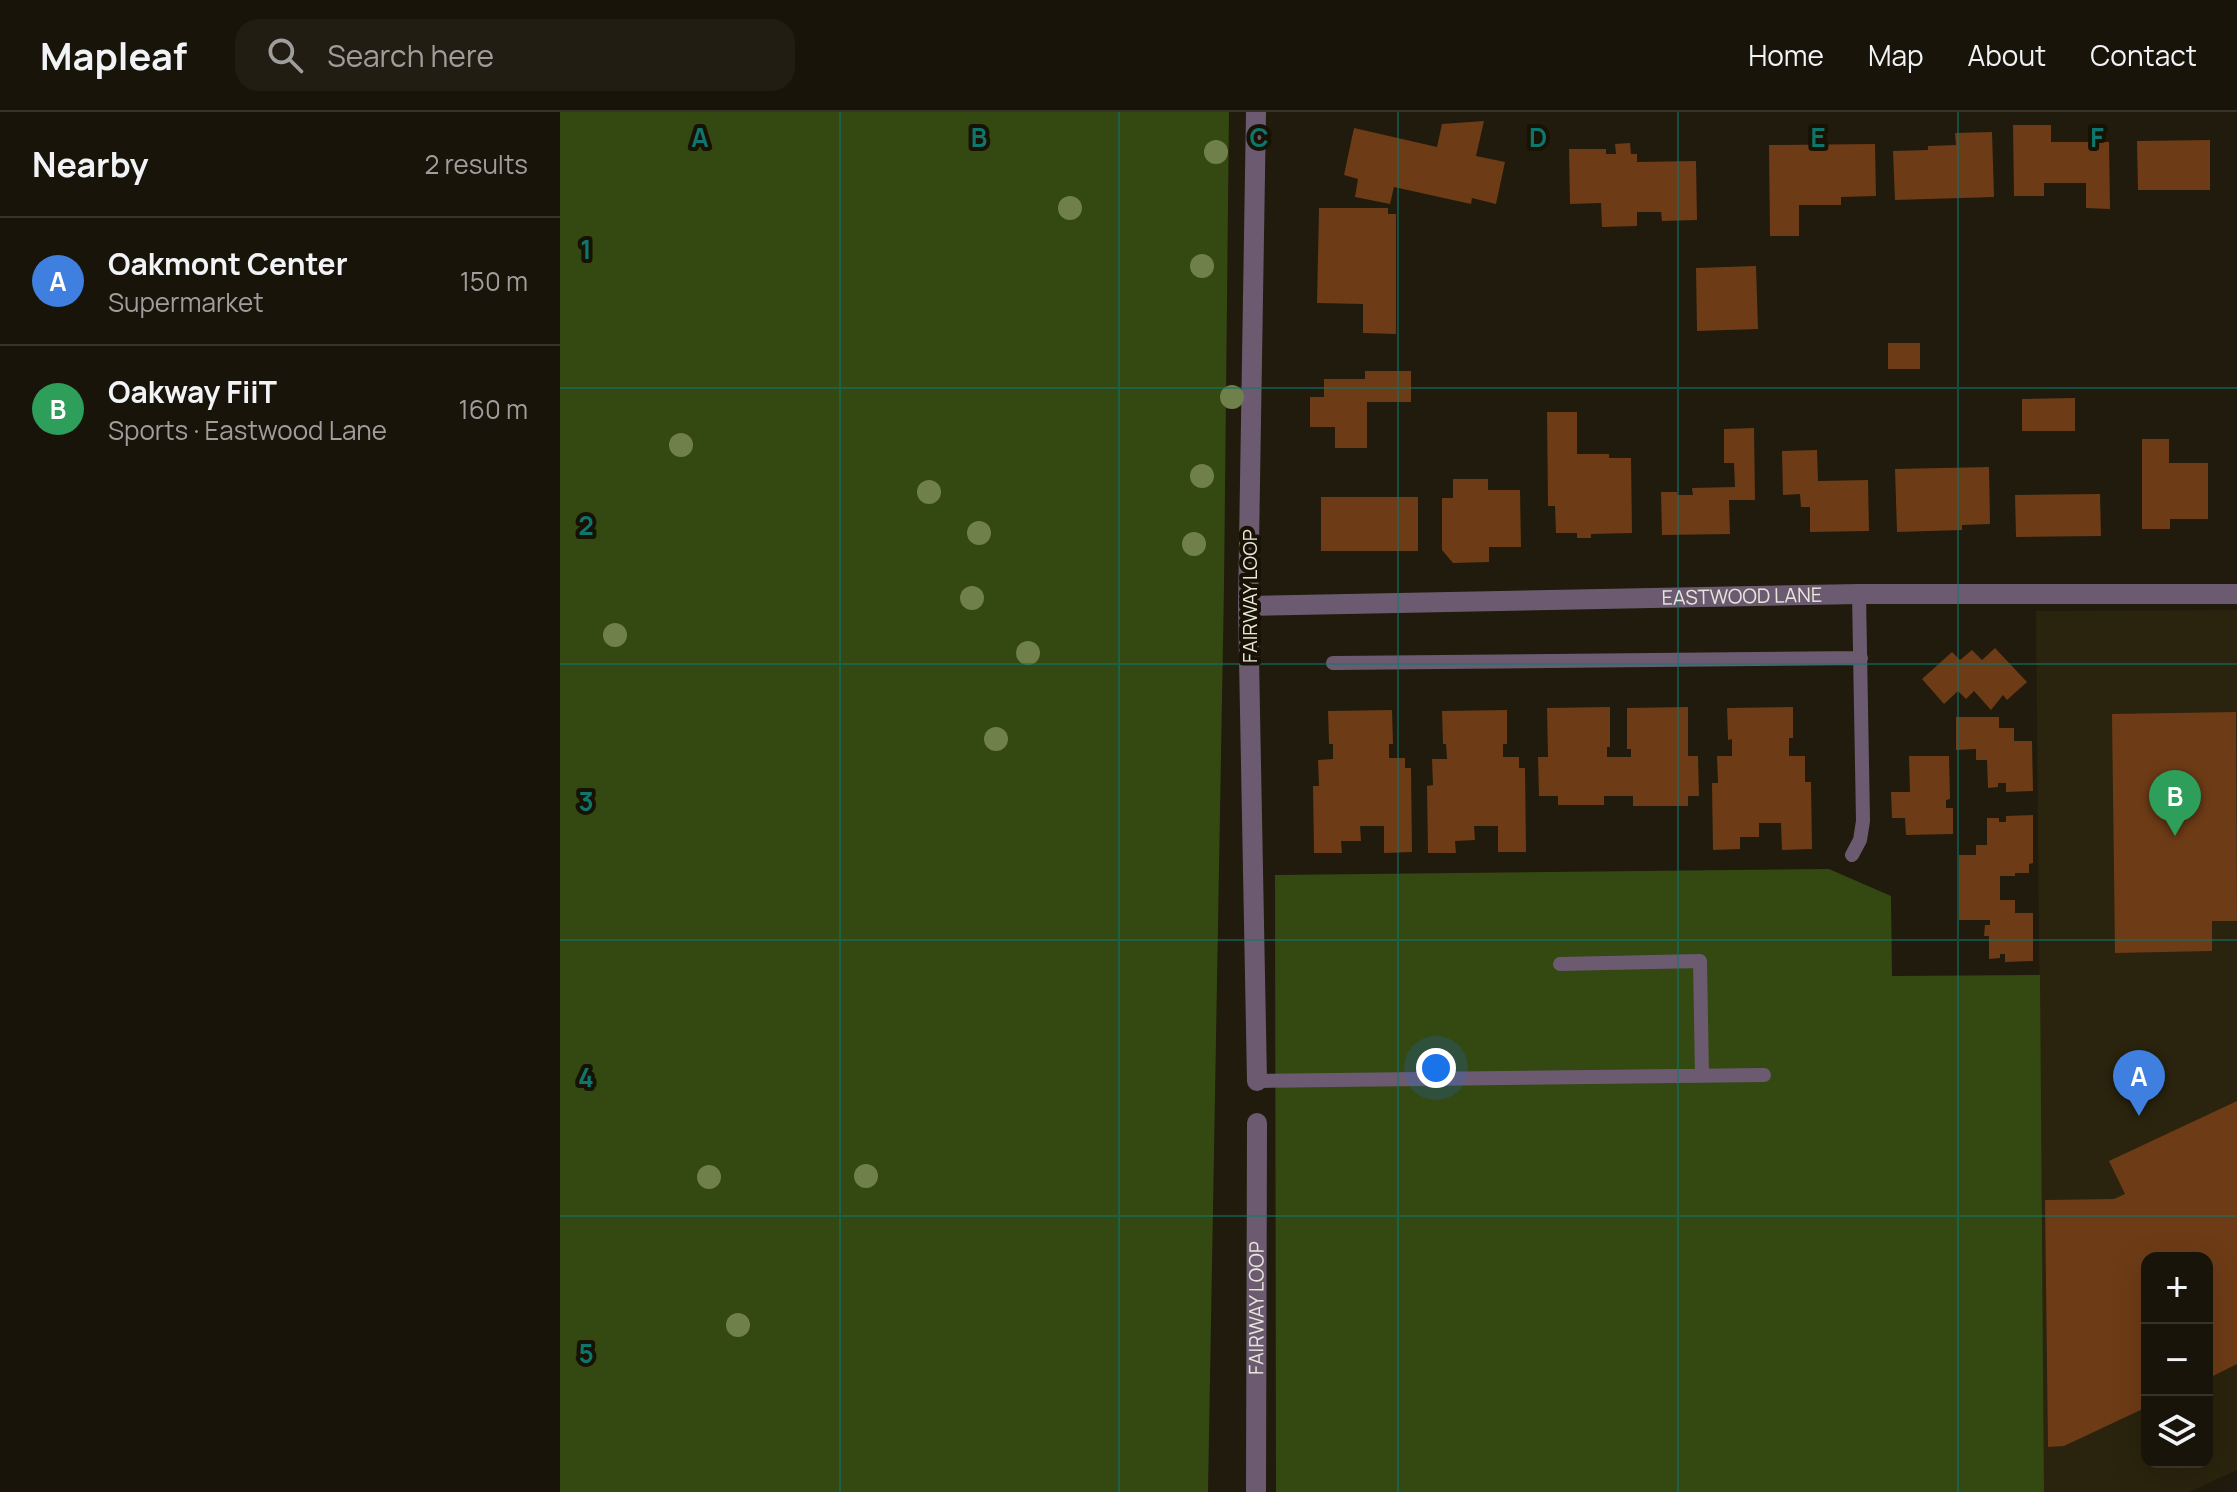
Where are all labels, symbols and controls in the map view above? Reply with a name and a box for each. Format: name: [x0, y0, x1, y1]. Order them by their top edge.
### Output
search box: [235, 19, 795, 91]
text: Mapleaf: [40, 29, 187, 81]
icon: search: [263, 33, 307, 77]
text: Search here: [327, 35, 494, 76]
text: Home: [1748, 36, 1824, 74]
text: Map: [1868, 36, 1924, 74]
text: About: [1968, 36, 2046, 74]
text: Contact: [2090, 36, 2197, 74]
text: A: [691, 119, 709, 155]
text: B: [971, 119, 987, 155]
text: C: [1249, 119, 1269, 155]
text: D: [1529, 119, 1547, 155]
text: E: [1810, 119, 1826, 155]
text: F: [2090, 119, 2104, 155]
text: Nearby: [32, 141, 148, 187]
text: 2 results: [424, 146, 528, 182]
text: 1: [580, 231, 592, 267]
text: Oakmont Center: [108, 243, 348, 284]
text: A: [49, 263, 67, 299]
text: 150 m: [460, 263, 528, 299]
text: Supermarket: [108, 284, 264, 320]
text: Oakway FiiT: [108, 371, 277, 412]
text: B: [50, 391, 66, 427]
text: 160 m: [459, 391, 528, 427]
text: Sports · Eastwood Lane: [108, 412, 387, 448]
text: 2: [578, 507, 594, 543]
street label: FAIRWAY LOOP: [1236, 529, 1263, 663]
street label: EASTWOOD LANE: [1661, 581, 1822, 611]
pin: B: [2149, 770, 2201, 836]
text: 3: [578, 783, 594, 819]
your location: [1416, 1048, 1456, 1088]
pin: A: [2113, 1050, 2165, 1116]
text: 4: [578, 1059, 594, 1095]
street label: FAIRWAY LOOP: [1242, 1241, 1270, 1375]
map controls: [2141, 1252, 2213, 1468]
button: +: [2141, 1252, 2213, 1324]
button: −: [2141, 1324, 2213, 1396]
text: 5: [578, 1335, 594, 1371]
button: layers: [2141, 1396, 2213, 1468]

